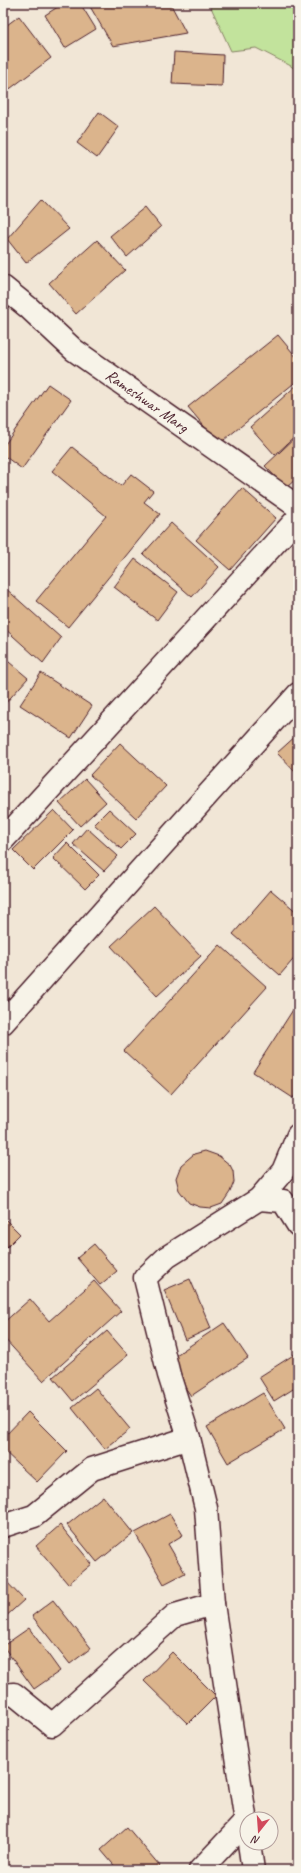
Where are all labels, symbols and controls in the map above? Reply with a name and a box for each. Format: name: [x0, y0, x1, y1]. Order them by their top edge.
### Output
street label: Rameshwar Marg: [102, 365, 193, 438]
north arrow: [239, 1811, 279, 1851]
text: N: [249, 1832, 261, 1848]

